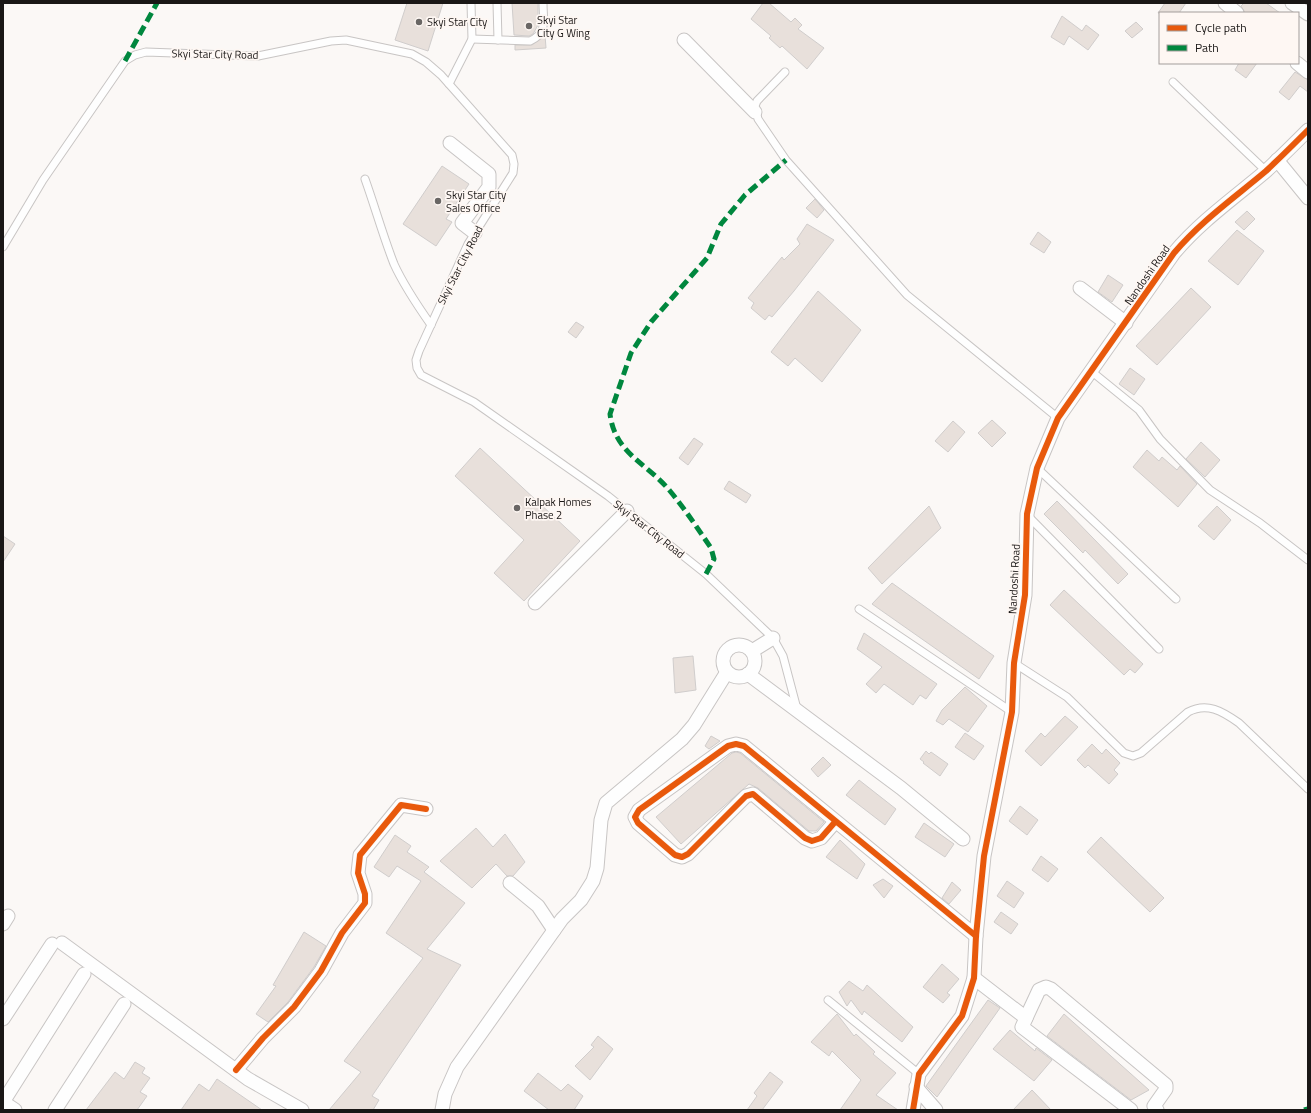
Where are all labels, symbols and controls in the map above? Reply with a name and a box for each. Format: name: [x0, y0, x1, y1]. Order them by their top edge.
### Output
place label: Skyi Star City G Wing: [537, 12, 590, 41]
legend: [1159, 12, 1299, 64]
place label: Skyi Star City: [427, 14, 488, 30]
marker: Skyi Star City: [414, 17, 424, 27]
text: Cycle path: [1195, 18, 1247, 37]
marker: Skyi Star City G Wing: [524, 21, 534, 31]
text: Path: [1195, 38, 1219, 57]
street label: Skyi Star City Road: [172, 45, 259, 63]
place label: Skyi Star City Sales Office: [446, 187, 507, 216]
marker: Skyi Star City Sales Office: [433, 196, 443, 206]
street label: Skyi Star City Road: [433, 223, 487, 307]
street label: Nandoshi Road: [1120, 242, 1174, 308]
place label: Kalpak Homes Phase 2: [525, 494, 591, 523]
street label: Skyi Star City Road: [610, 496, 688, 562]
marker: Kalpak Homes Phase 2: [512, 503, 522, 513]
street label: Nandoshi Road: [1004, 543, 1024, 614]

